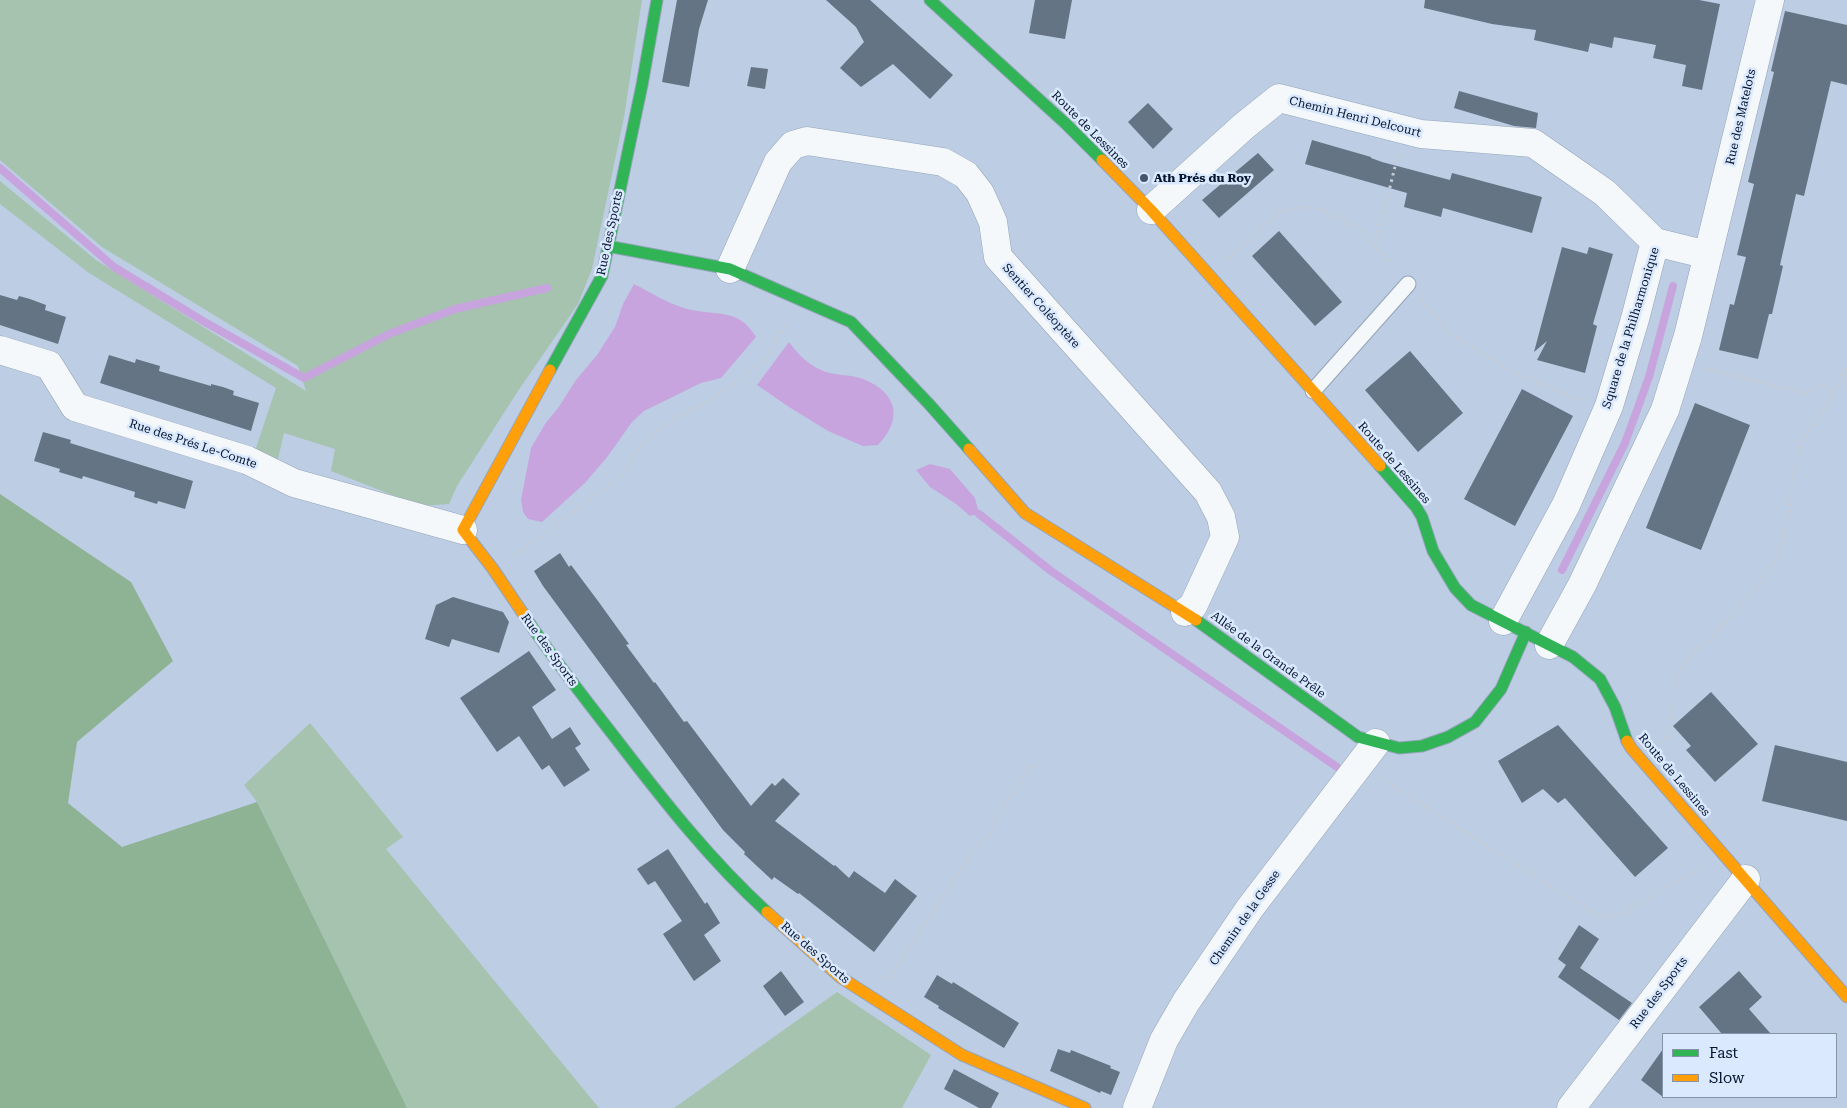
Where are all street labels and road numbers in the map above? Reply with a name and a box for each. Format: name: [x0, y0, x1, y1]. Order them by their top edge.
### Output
street label: Rue des Matelots: [1723, 68, 1759, 166]
street label: Route de Lessines: [1048, 88, 1132, 172]
street label: Chemin Henri Delcourt: [1288, 94, 1422, 140]
street label: Rue des Sports: [594, 189, 626, 277]
street label: Square de la Philharmonique: [1600, 246, 1662, 410]
street label: Sentier Coléoptère: [999, 261, 1083, 351]
street label: Rue des Prés Le-Comte: [127, 417, 259, 471]
street label: Route de Lessines: [1355, 419, 1433, 507]
street label: Allée de la Grande Prêle: [1208, 609, 1328, 701]
street label: Rue des Sports: [518, 611, 580, 689]
street label: Route de Lessines: [1635, 731, 1713, 819]
street label: Chemin de la Gesse: [1207, 868, 1283, 968]
street label: Rue des Sports: [778, 919, 852, 987]
street label: Rue des Sports: [1627, 954, 1691, 1032]

